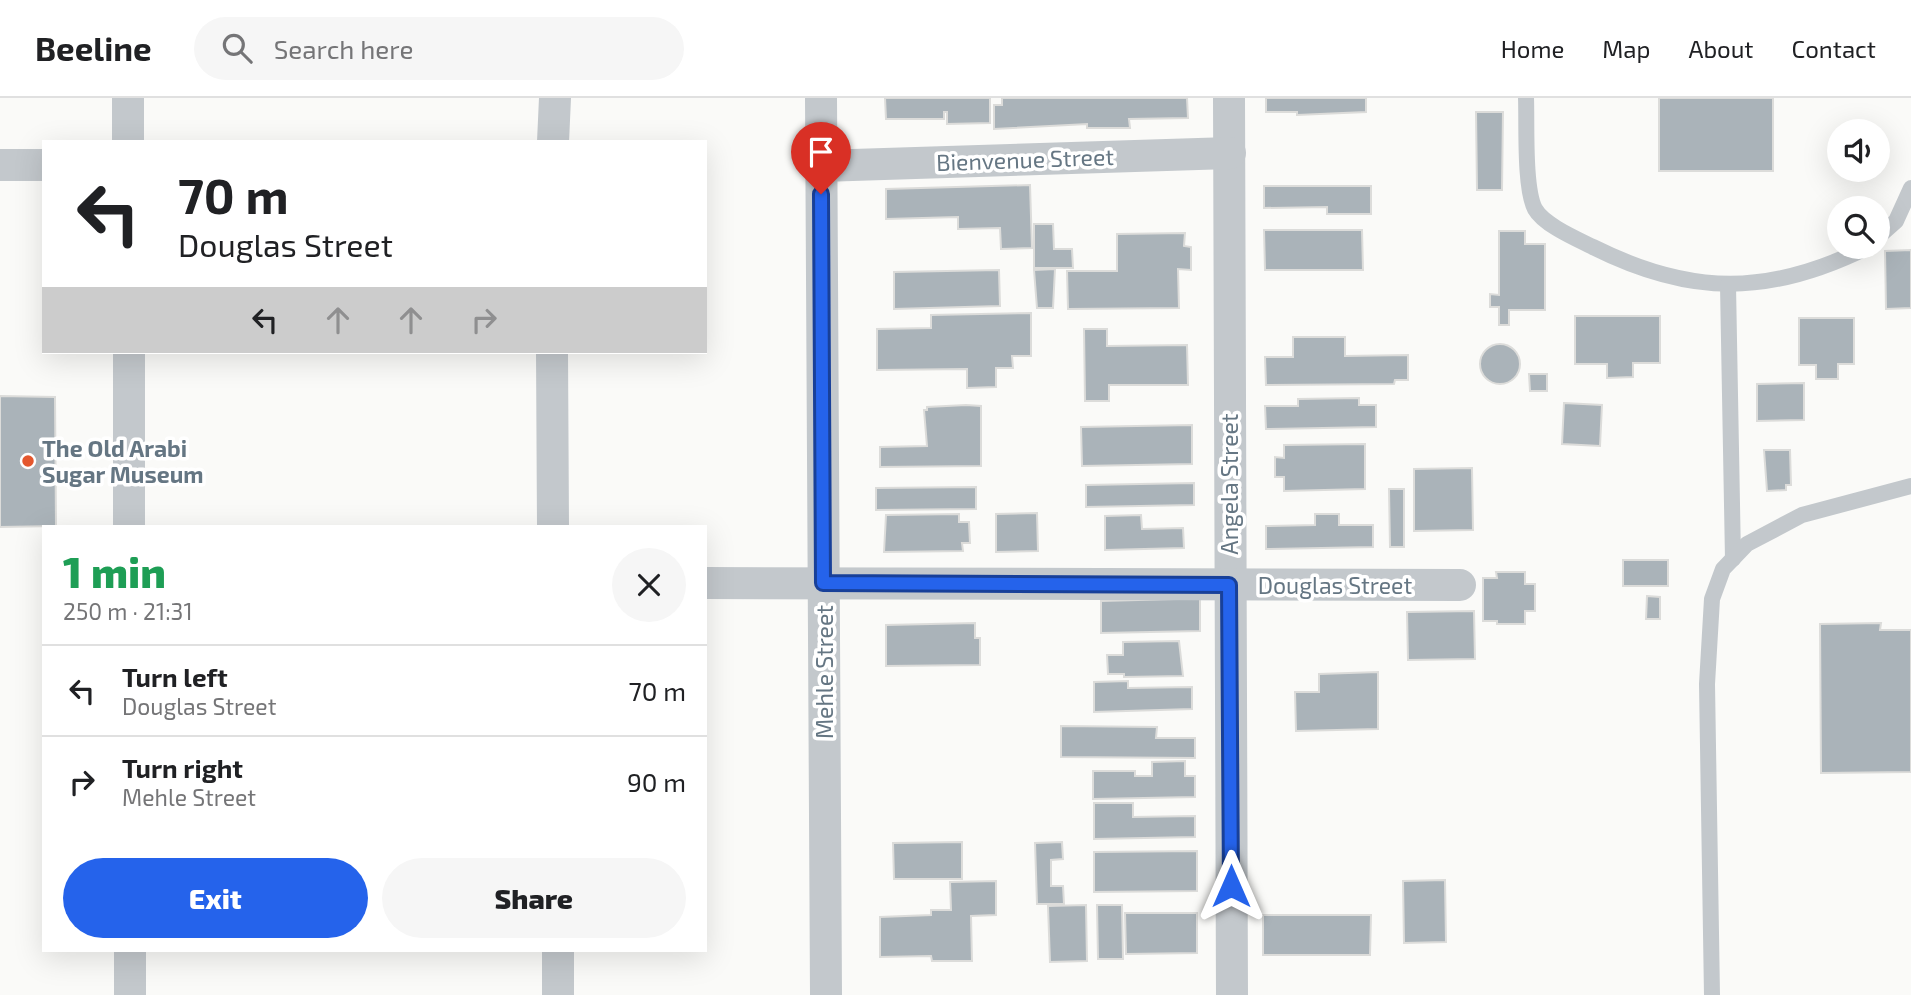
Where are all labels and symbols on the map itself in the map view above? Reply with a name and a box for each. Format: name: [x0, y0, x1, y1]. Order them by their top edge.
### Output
pin: [791, 122, 851, 194]
street label: Bienvenue Street: [936, 142, 1115, 176]
street label: Angela Street: [1215, 413, 1243, 555]
place label: The Old Arabi Sugar Museum: [42, 434, 204, 488]
marker: The Old Arabi Sugar Museum: [20, 453, 36, 469]
street label: Douglas Street: [1258, 571, 1412, 599]
street label: Mehle Street: [810, 605, 838, 739]
position arrow: [1194, 849, 1268, 923]

